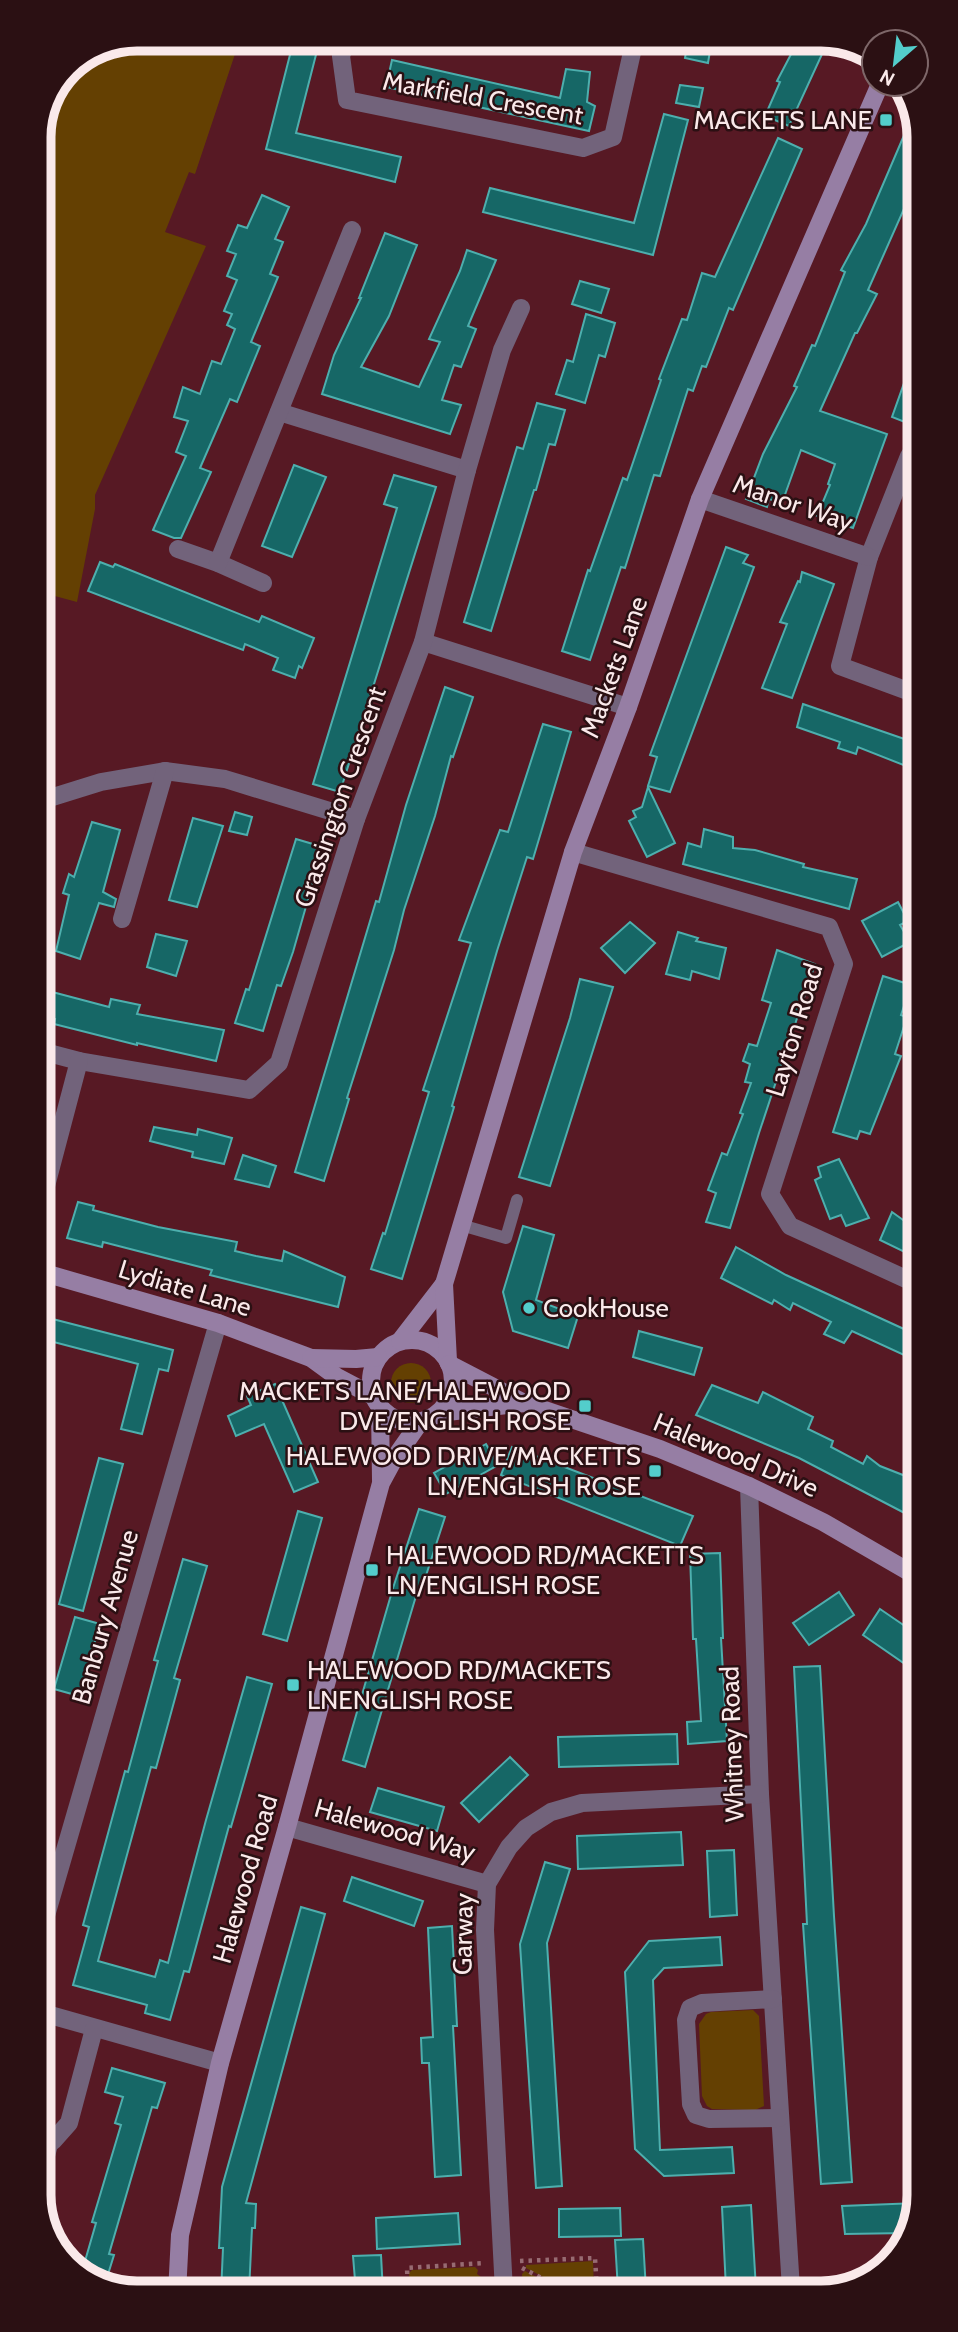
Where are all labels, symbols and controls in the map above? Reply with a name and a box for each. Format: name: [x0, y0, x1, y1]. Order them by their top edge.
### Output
north arrow: [860, 28, 930, 98]
text: N: [876, 64, 899, 91]
street label: Markfield Crescent: [380, 65, 586, 131]
place label: MACKETS LANE: [693, 104, 872, 136]
marker: MACKETS LANE: [878, 112, 894, 128]
street label: Manor Way: [729, 468, 857, 538]
street label: Mackets Lane: [574, 592, 654, 742]
street label: Grassington Crescent: [287, 682, 393, 912]
street label: Layton Road: [759, 959, 829, 1101]
street label: Lydiate Lane: [115, 1253, 255, 1323]
place label: CookHouse: [543, 1292, 669, 1324]
marker: CookHouse: [521, 1300, 537, 1316]
place label: MACKETS LANE/HALEWOOD DVE/ENGLISH ROSE: [239, 1375, 571, 1437]
marker: MACKETS LANE/HALEWOOD DVE/ENGLISH ROSE: [577, 1398, 593, 1414]
street label: Halewood Drive: [649, 1406, 823, 1504]
place label: HALEWOOD DRIVE/MACKETTS LN/ENGLISH ROSE: [286, 1440, 641, 1502]
marker: HALEWOOD DRIVE/MACKETTS LN/ENGLISH ROSE: [647, 1463, 663, 1479]
street label: Banbury Avenue: [65, 1526, 145, 1708]
place label: HALEWOOD RD/MACKETTS LN/ENGLISH ROSE: [386, 1539, 704, 1601]
marker: HALEWOOD RD/MACKETTS LN/ENGLISH ROSE: [364, 1562, 380, 1578]
place label: HALEWOOD RD/MACKETS LNENGLISH ROSE: [307, 1654, 611, 1716]
street label: Whitney Road: [713, 1665, 751, 1823]
marker: HALEWOOD RD/MACKETS LNENGLISH ROSE: [285, 1677, 301, 1693]
street label: Halewood Road: [206, 1791, 284, 1967]
street label: Halewood Way: [311, 1792, 479, 1868]
street label: Garway: [446, 1893, 480, 1975]

